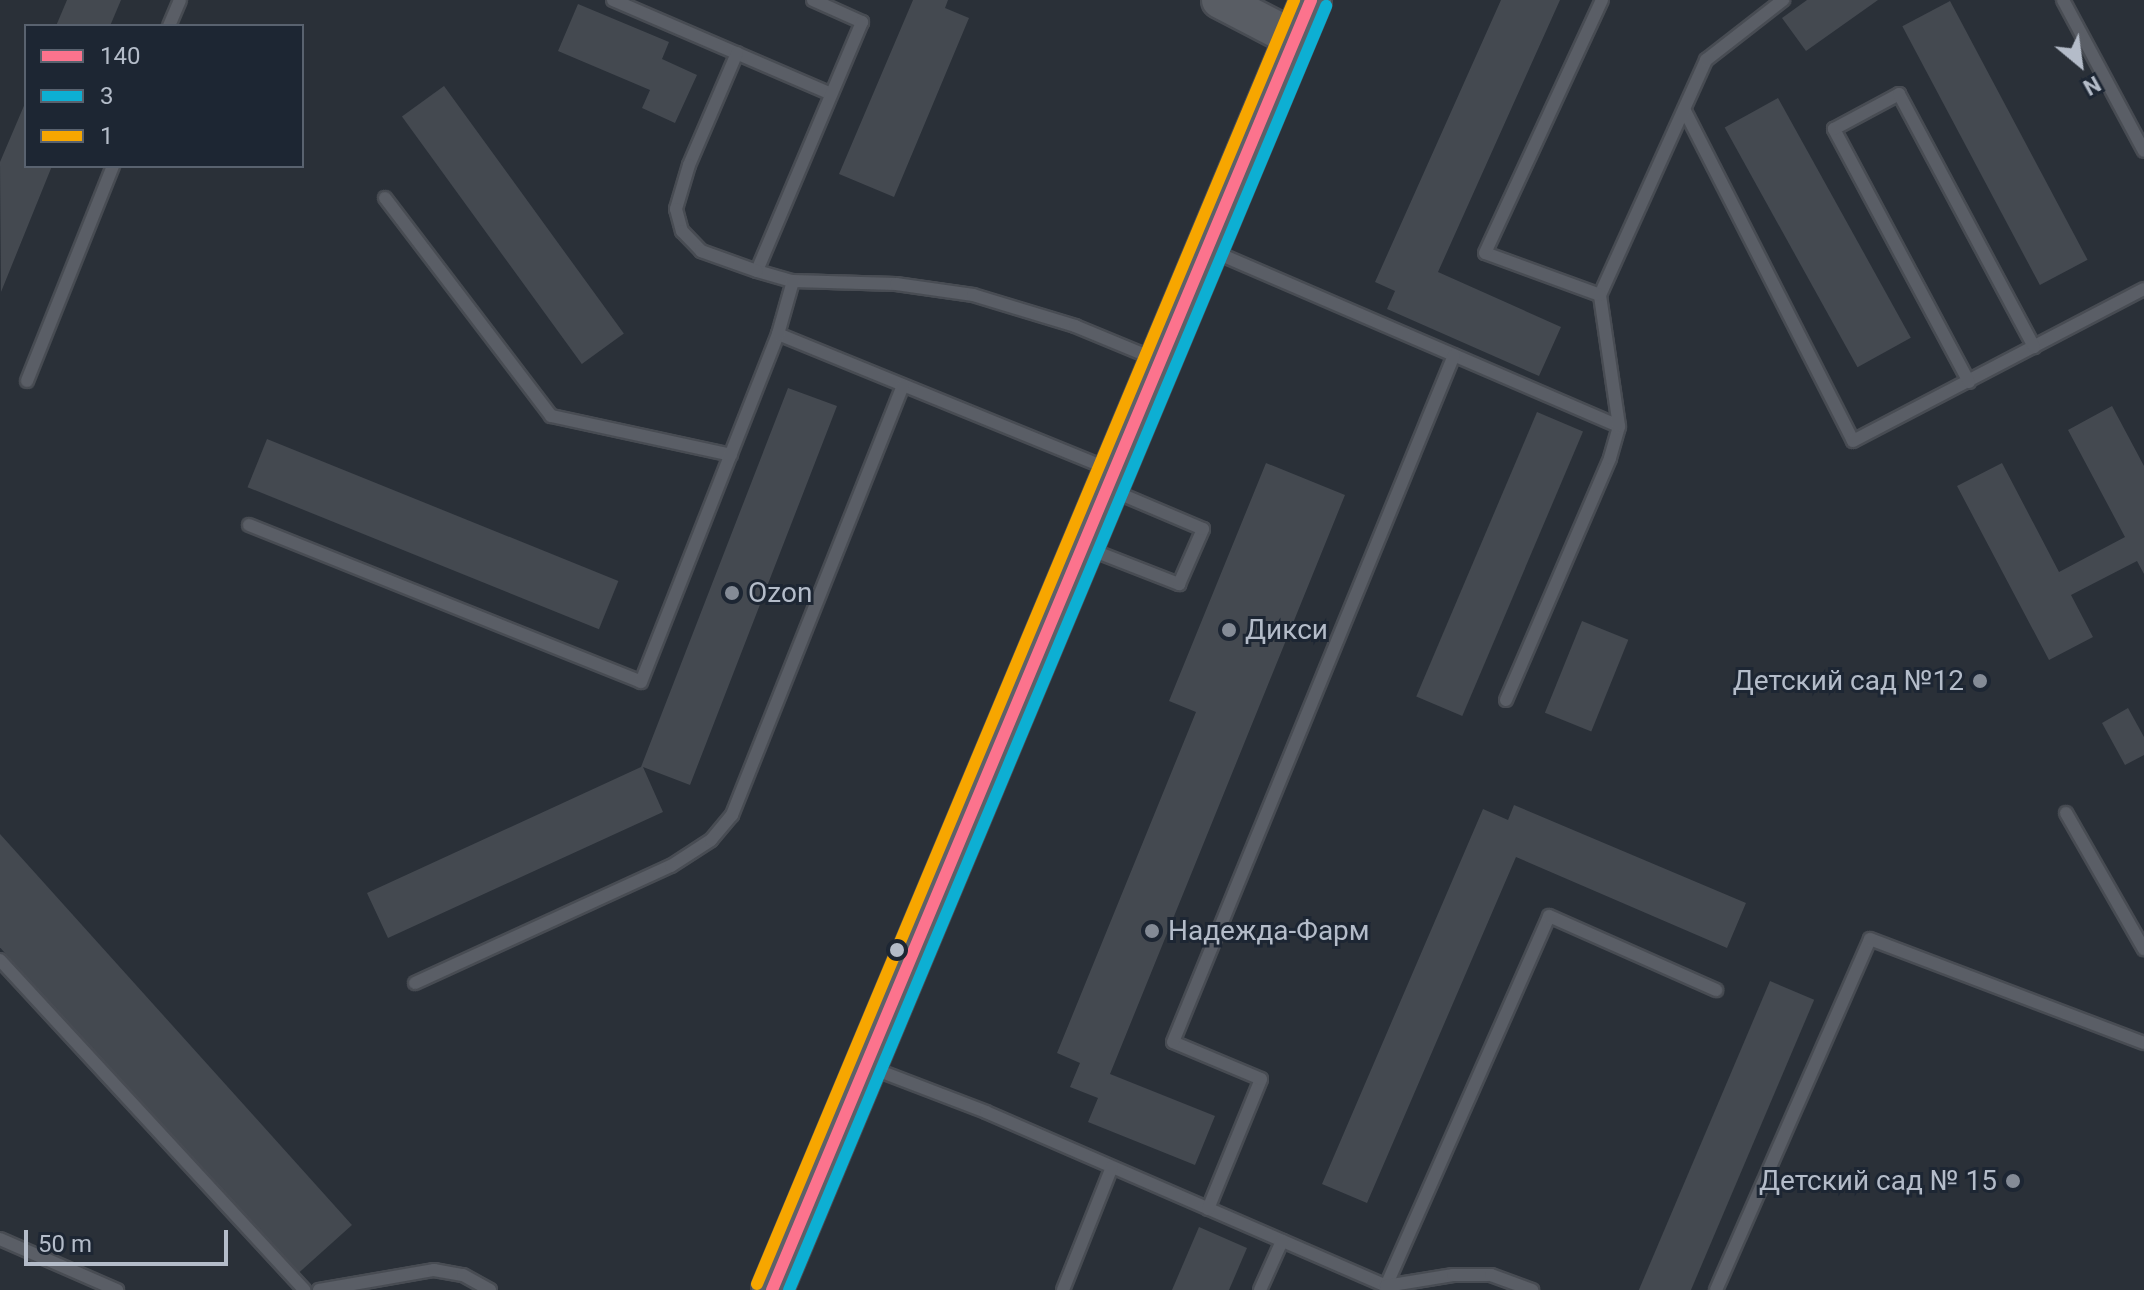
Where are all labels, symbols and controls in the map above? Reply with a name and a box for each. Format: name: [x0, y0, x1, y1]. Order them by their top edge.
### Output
legend: [24, 24, 304, 168]
north arrow: [2040, 24, 2120, 104]
text: 140: [100, 42, 140, 70]
text: N: [2079, 71, 2105, 100]
text: 3: [100, 82, 114, 110]
text: 1: [100, 122, 114, 150]
place label: Ozon: [748, 576, 812, 610]
marker: Ozon: [723, 584, 741, 602]
place label: Дикси: [1245, 613, 1328, 647]
marker: Дикси: [1220, 621, 1238, 639]
place label: Детский сад №12: [1733, 664, 1964, 698]
marker: Детский сад №12: [1971, 672, 1989, 690]
place label: Надежда-Фарм: [1168, 914, 1370, 948]
marker: Надежда-Фарм: [1143, 922, 1161, 940]
unlabelled marker: [889, 942, 905, 958]
place label: Детский сад № 15: [1759, 1164, 1997, 1198]
marker: Детский сад № 15: [2004, 1172, 2022, 1190]
scale bar: [28, 1214, 232, 1264]
text: 50 m: [38, 1230, 92, 1258]

